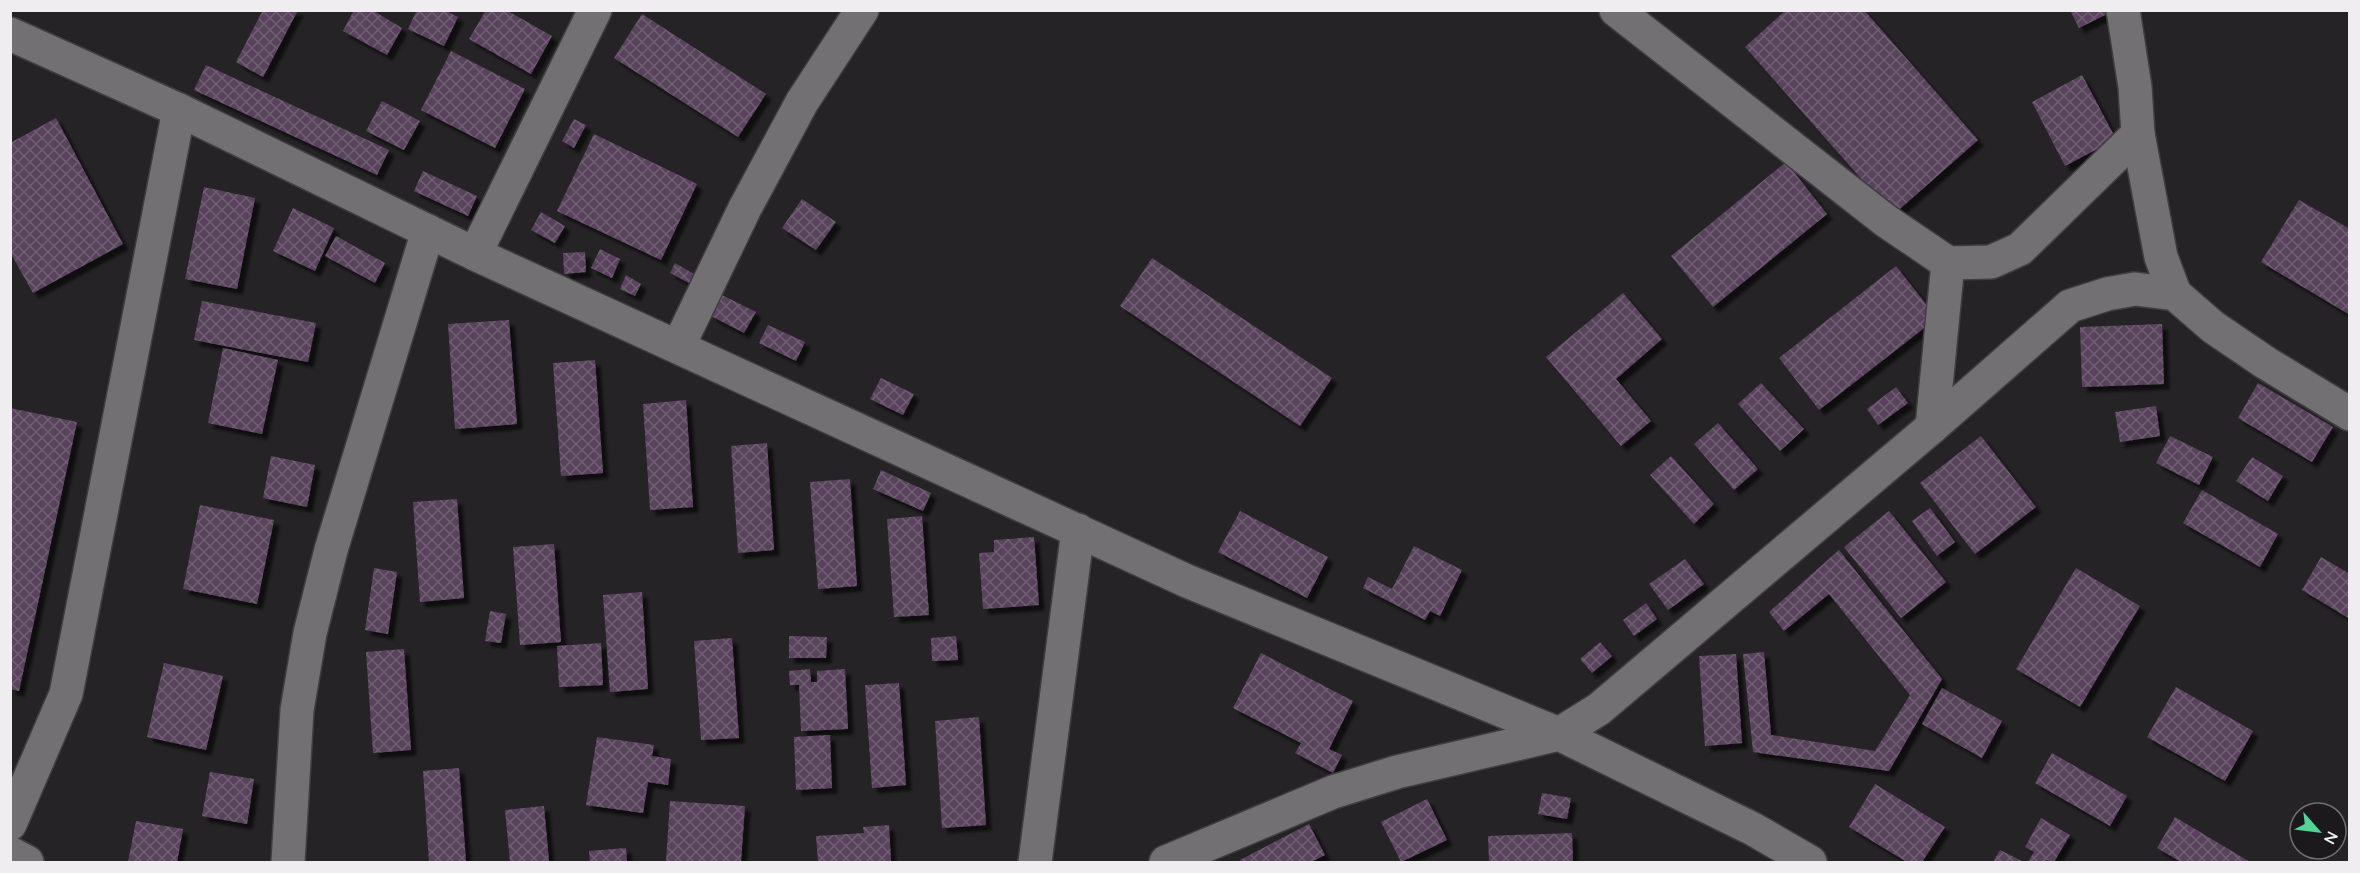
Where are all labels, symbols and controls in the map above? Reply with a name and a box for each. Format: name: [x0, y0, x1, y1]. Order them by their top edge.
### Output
north arrow: [2288, 801, 2348, 861]
text: N: [2320, 828, 2343, 848]

